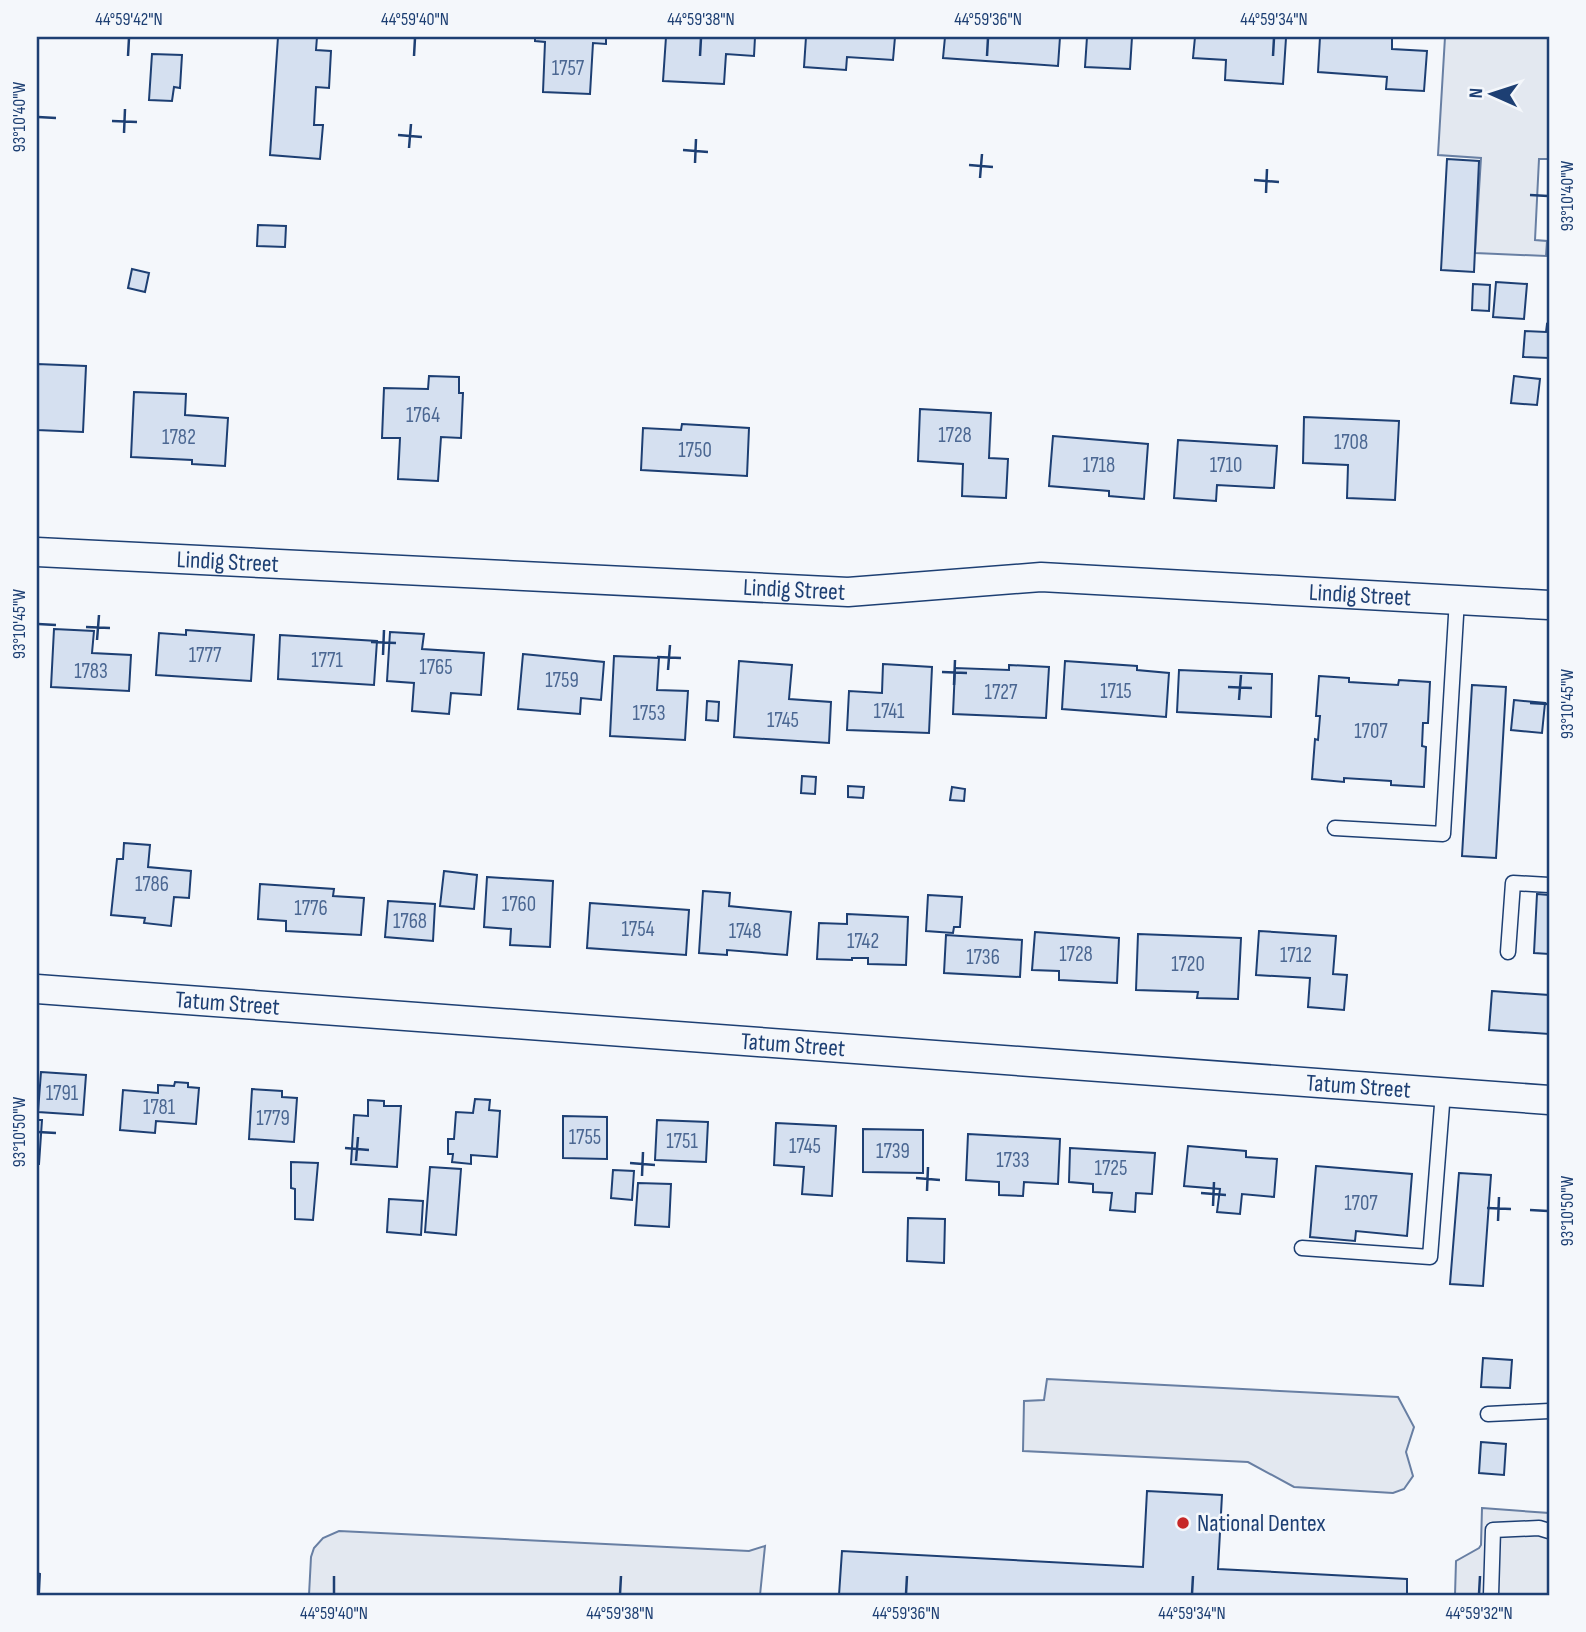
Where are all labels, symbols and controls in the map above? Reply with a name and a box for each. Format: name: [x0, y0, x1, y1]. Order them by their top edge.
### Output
text: 44°59'42"N: [95, 9, 163, 30]
text: 44°59'40"N: [381, 9, 449, 30]
text: 44°59'38"N: [667, 9, 735, 30]
text: 44°59'36"N: [954, 9, 1022, 30]
text: 44°59'34"N: [1240, 9, 1308, 30]
house number: 1757: [552, 56, 585, 81]
north arrow: [1456, 60, 1526, 130]
text: 93°10'40"W: [9, 81, 30, 152]
text: N: [1465, 88, 1488, 99]
text: 93°10'40"W: [1557, 160, 1578, 231]
house number: 1764: [406, 403, 440, 428]
house number: 1728: [938, 423, 972, 448]
house number: 1782: [162, 425, 196, 450]
house number: 1708: [1334, 430, 1368, 455]
house number: 1750: [678, 438, 712, 463]
house number: 1718: [1083, 453, 1115, 478]
house number: 1710: [1210, 453, 1242, 478]
street label: Lindig Street: [176, 544, 280, 578]
street label: Lindig Street: [742, 572, 846, 606]
street label: Lindig Street: [1308, 577, 1412, 612]
text: 93°10'45"W: [9, 589, 30, 659]
house number: 1777: [189, 643, 222, 668]
house number: 1771: [311, 648, 343, 673]
house number: 1765: [419, 655, 453, 680]
house number: 1783: [74, 659, 108, 684]
house number: 1759: [545, 668, 579, 693]
text: 93°10'45"W: [1557, 669, 1578, 739]
house number: 1715: [1100, 679, 1132, 704]
house number: 1727: [985, 680, 1018, 705]
house number: 1741: [874, 699, 905, 724]
house number: 1753: [633, 701, 665, 726]
house number: 1745: [767, 708, 799, 733]
house number: 1707: [1354, 719, 1388, 744]
house number: 1786: [135, 872, 169, 897]
house number: 1760: [502, 892, 536, 917]
house number: 1776: [294, 896, 328, 921]
house number: 1768: [393, 909, 427, 934]
house number: 1754: [622, 917, 655, 942]
house number: 1748: [729, 919, 761, 944]
house number: 1742: [847, 929, 879, 954]
house number: 1728: [1059, 942, 1093, 967]
house number: 1712: [1280, 943, 1312, 968]
house number: 1736: [966, 945, 1000, 970]
house number: 1720: [1171, 952, 1205, 977]
street label: Tatum Street: [174, 985, 281, 1021]
street label: Tatum Street: [740, 1026, 846, 1063]
street label: Tatum Street: [1305, 1068, 1412, 1104]
house number: 1791: [46, 1081, 79, 1106]
house number: 1781: [143, 1095, 176, 1120]
text: 93°10'50"W: [9, 1097, 30, 1167]
house number: 1779: [256, 1106, 290, 1131]
house number: 1755: [569, 1125, 601, 1150]
house number: 1751: [666, 1129, 698, 1154]
house number: 1745: [789, 1134, 821, 1159]
house number: 1739: [876, 1139, 910, 1164]
house number: 1733: [996, 1148, 1030, 1173]
house number: 1725: [1095, 1156, 1127, 1181]
text: 93°10'50"W: [1557, 1176, 1578, 1246]
house number: 1707: [1344, 1191, 1378, 1216]
place label: National Dentex: [1197, 1509, 1326, 1538]
marker: National Dentex: [1175, 1515, 1191, 1531]
text: 44°59'40"N: [300, 1603, 368, 1624]
text: 44°59'38"N: [586, 1603, 654, 1624]
text: 44°59'36"N: [872, 1603, 940, 1624]
text: 44°59'34"N: [1158, 1603, 1226, 1624]
text: 44°59'32"N: [1445, 1603, 1513, 1624]

